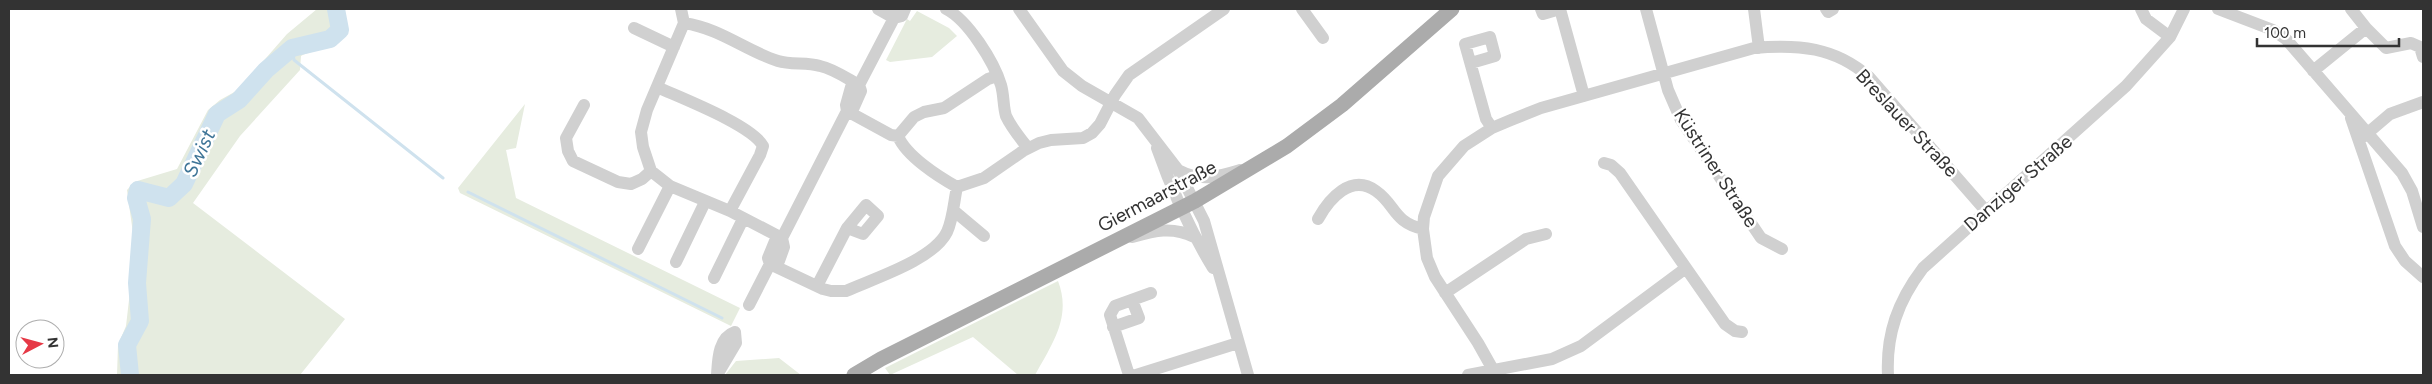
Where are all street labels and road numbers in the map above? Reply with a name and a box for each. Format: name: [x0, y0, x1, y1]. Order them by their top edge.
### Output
street label: Breslauer Straße: [1851, 64, 1963, 182]
street label: Küstriner Straße: [1669, 104, 1763, 232]
street label: Danziger Straße: [1959, 130, 2077, 236]
street label: Giermaarstraße: [1094, 155, 1220, 237]

